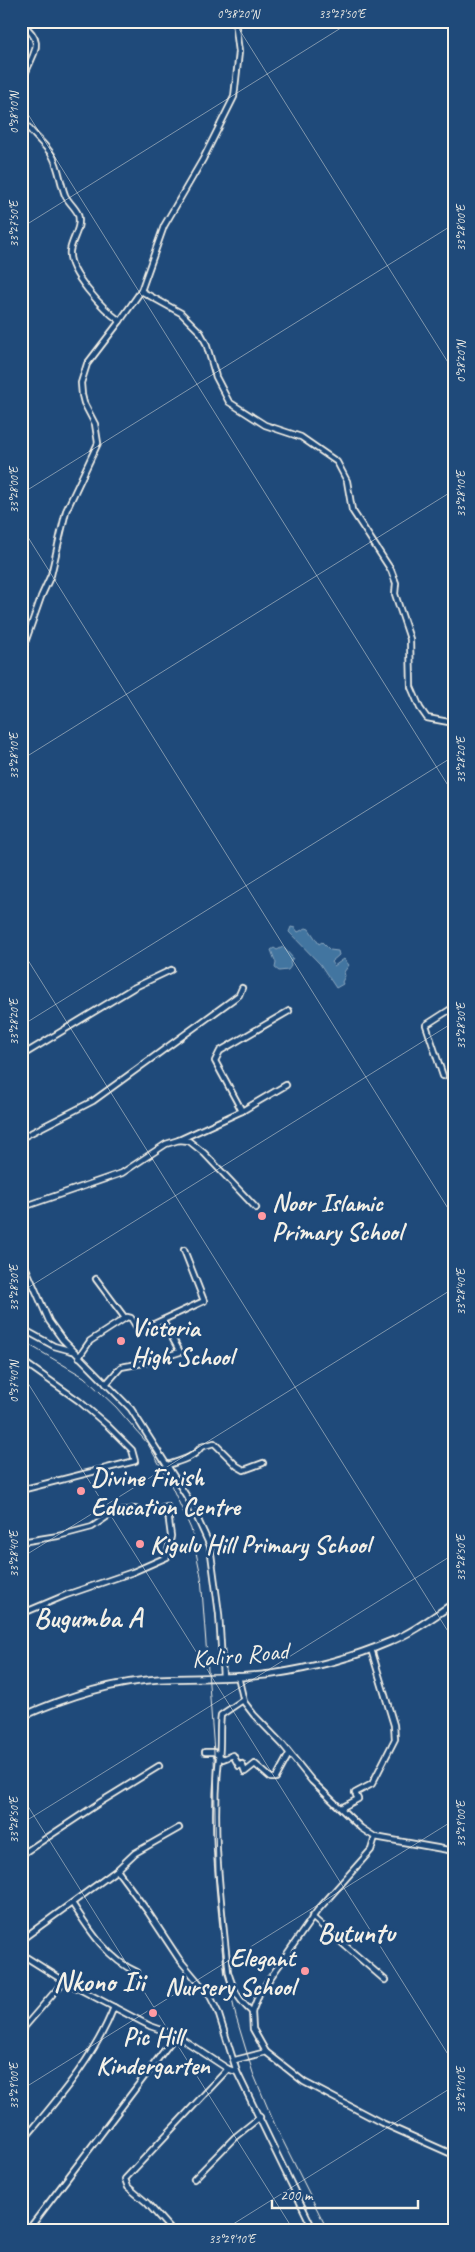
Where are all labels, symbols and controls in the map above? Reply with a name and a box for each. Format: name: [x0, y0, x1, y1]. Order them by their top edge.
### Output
text: 0°38'20"N: [217, 6, 261, 22]
text: 33°27'50"E: [319, 6, 367, 22]
text: 0°38'10"N: [6, 90, 22, 134]
text: 33°27'50"E: [6, 199, 22, 247]
text: 33°28'00"E: [453, 203, 469, 251]
text: 0°38'20"N: [453, 339, 469, 383]
text: 33°28'00"E: [6, 465, 22, 513]
text: 33°28'10"E: [453, 469, 469, 517]
text: 33°28'10"E: [6, 731, 22, 779]
text: 33°28'20"E: [453, 735, 469, 783]
text: 33°28'20"E: [6, 997, 22, 1045]
text: 33°28'30"E: [453, 1001, 469, 1049]
place label: Noor Islamic Primary School: [272, 1187, 407, 1248]
marker: Noor Islamic Primary School: [256, 1210, 268, 1222]
text: 33°28'30"E: [6, 1263, 22, 1311]
text: 33°28'40"E: [453, 1267, 469, 1315]
place label: Victoria High School: [131, 1312, 238, 1373]
marker: Victoria High School: [115, 1335, 127, 1347]
text: 0°37'40"N: [6, 1359, 22, 1403]
place label: Divine Finish Education Centre: [91, 1462, 241, 1523]
marker: Divine Finish Education Centre: [75, 1485, 87, 1497]
text: 33°28'40"E: [6, 1529, 22, 1577]
place label: Kigulu Hill Primary School: [150, 1529, 375, 1561]
text: 33°28'50"E: [453, 1533, 469, 1581]
marker: Kigulu Hill Primary School: [134, 1538, 146, 1550]
district label: Bugumba A: [34, 1600, 144, 1635]
street label: Kaliro Road: [190, 1635, 293, 1675]
text: 33°28'50"E: [6, 1795, 22, 1843]
text: 33°29'00"E: [453, 1799, 469, 1847]
district label: Butuntu: [317, 1915, 397, 1950]
place label: Elegant Nursery School: [165, 1942, 300, 2003]
district label: Nkono Iii: [54, 1964, 148, 1999]
marker: Elegant Nursery School: [299, 1965, 311, 1977]
marker: Pic Hill Kindergarten: [147, 2007, 159, 2019]
place label: Pic Hill Kindergarten: [96, 2021, 211, 2082]
text: 33°29'00"E: [6, 2061, 22, 2109]
text: 33°29'10"E: [453, 2065, 469, 2113]
scale bar: [272, 2177, 419, 2209]
text: 200 m: [280, 2186, 314, 2205]
text: 33°29'10"E: [209, 2231, 257, 2247]

